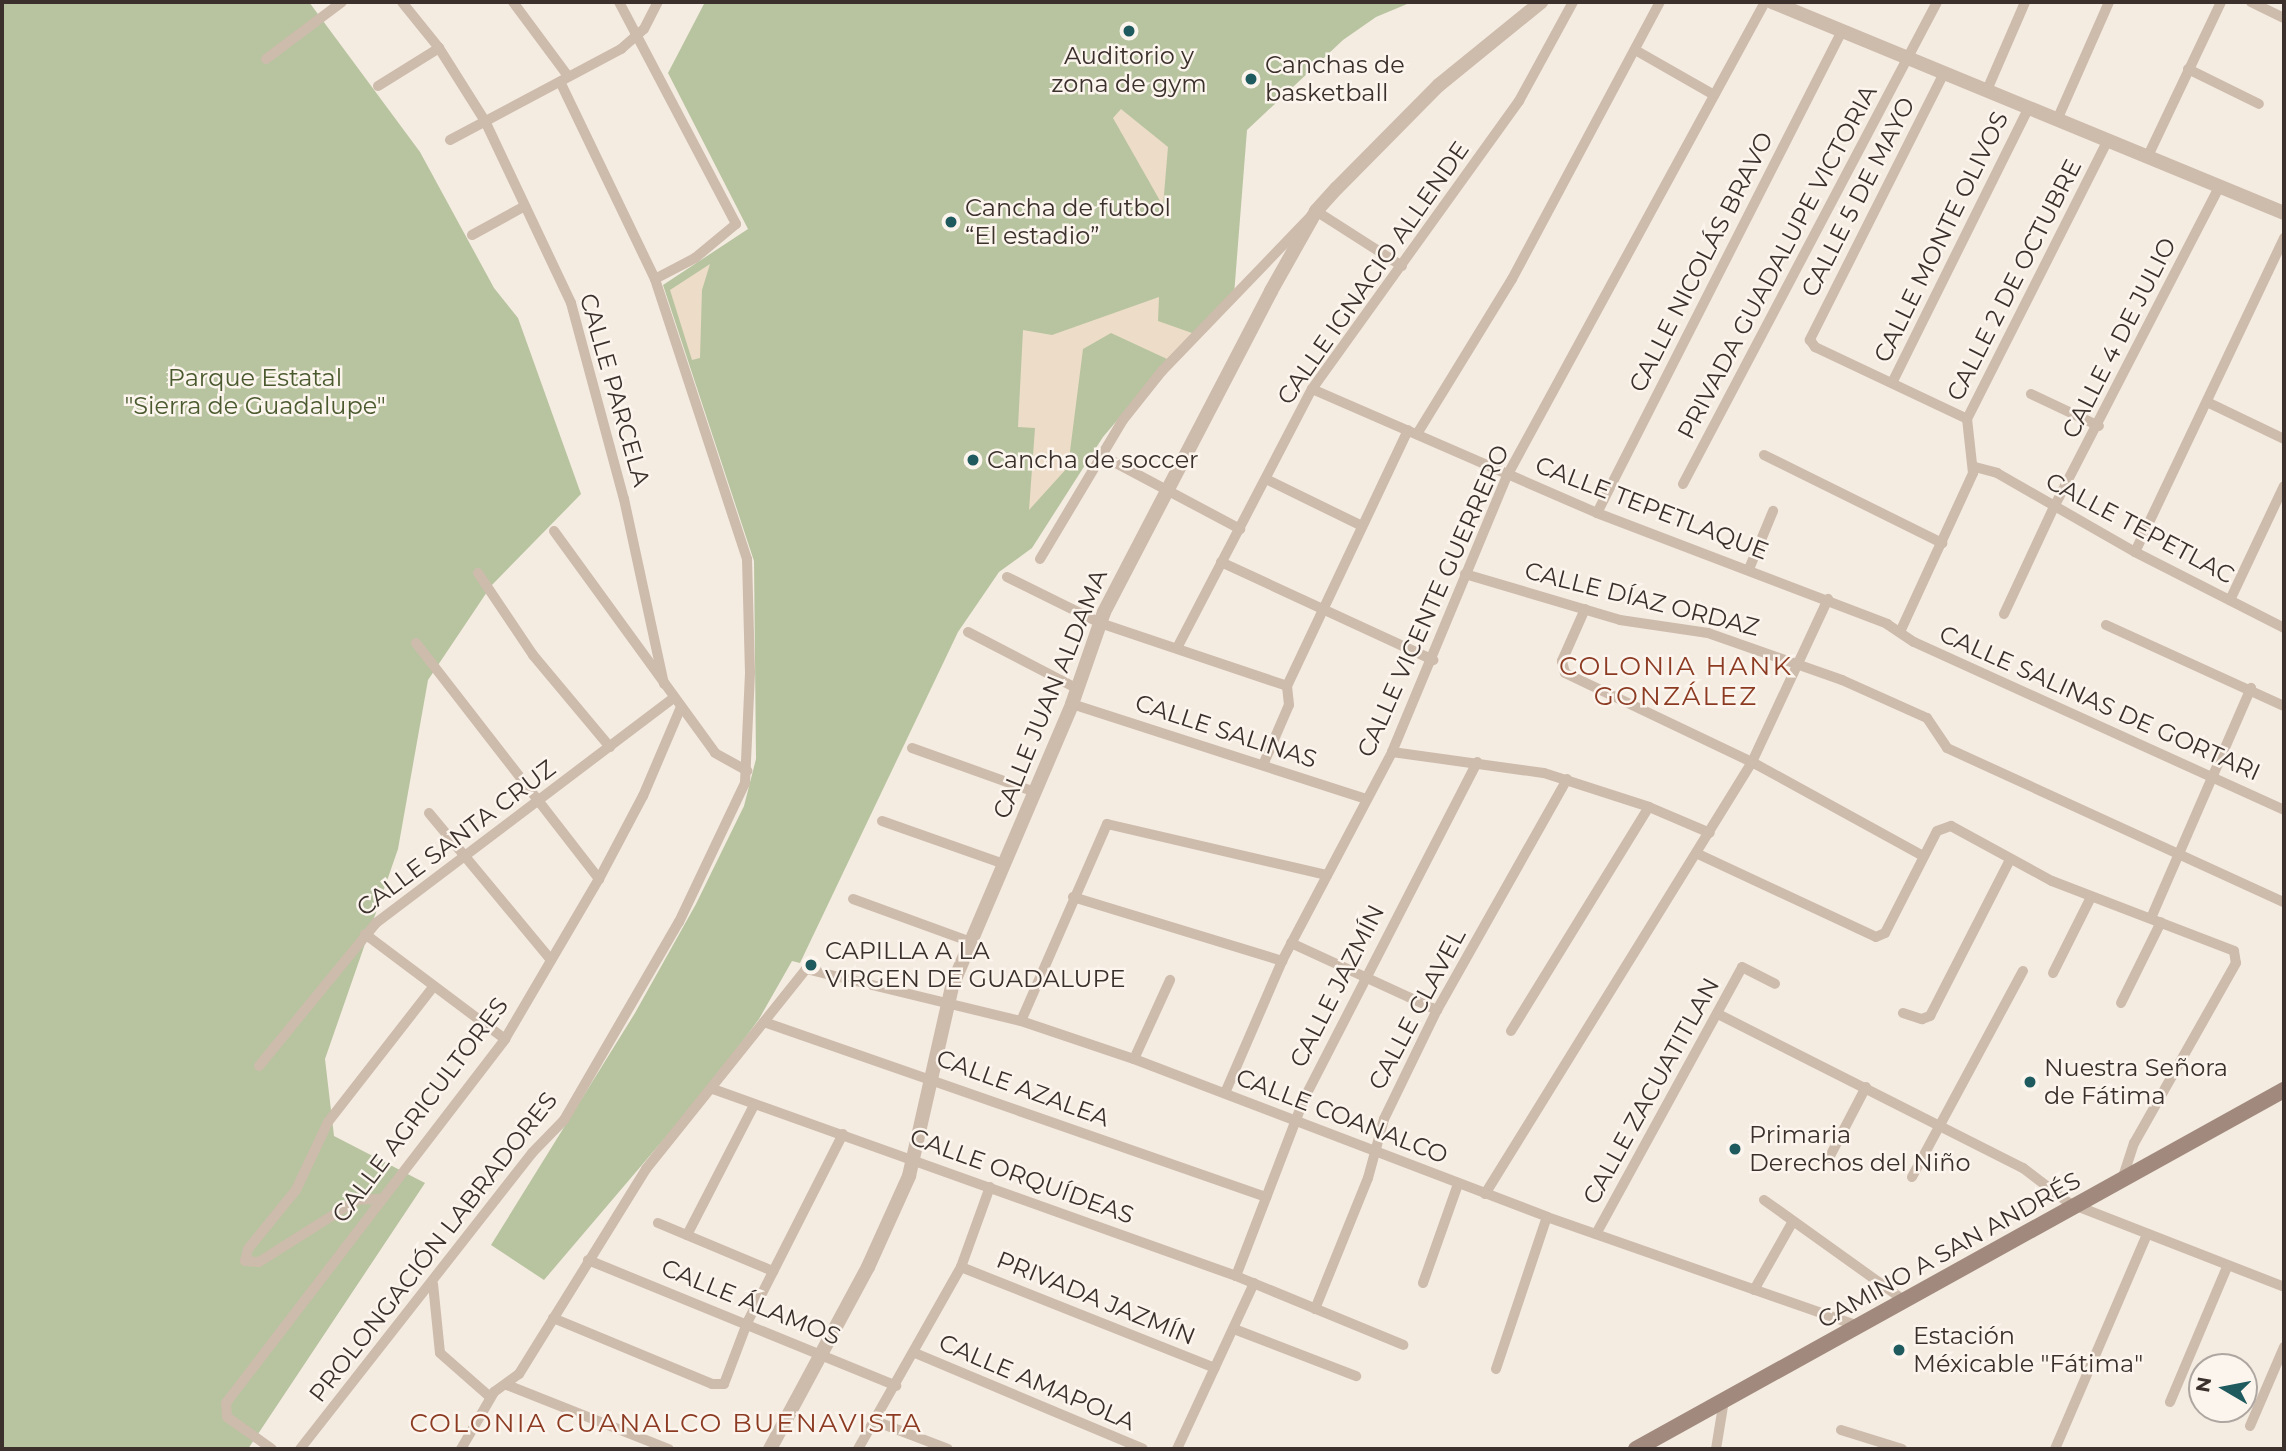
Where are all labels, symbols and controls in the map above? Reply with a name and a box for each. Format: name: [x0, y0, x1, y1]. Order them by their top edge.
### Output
marker: Auditorio y zona de gym: [1121, 23, 1137, 39]
place label: Auditorio y zona de gym: [1051, 42, 1207, 98]
place label: Canchas de basketball: [1265, 51, 1405, 107]
marker: Canchas de basketball: [1243, 71, 1259, 87]
street label: PRIVADA GUADALUPE VICTORIA: [1671, 80, 1883, 444]
street label: CALLE 5 DE MAYO: [1795, 92, 1921, 302]
street label: CALLE MONTE OLIVOS: [1868, 107, 2014, 367]
street label: CALLE NICOLÁS BRAVO: [1623, 127, 1779, 397]
street label: CALLE IGNACIO ALLENDE: [1271, 136, 1475, 410]
street label: CALLE 2 DE OCTUBRE: [1941, 154, 2087, 406]
place label: Cancha de futbol “El estadio”: [965, 194, 1171, 250]
marker: Cancha de futbol “El estadio”: [943, 214, 959, 230]
street label: CALLE 4 DE JULIO: [2056, 233, 2182, 443]
street label: CALLE PARCELA: [574, 290, 656, 490]
park label: Parque Estatal "Sierra de Guadalupe": [124, 364, 386, 420]
street label: CALLE VICENTE GUERRERO: [1351, 440, 1515, 762]
place label: Cancha de soccer: [987, 446, 1199, 474]
street label: CALLE TEPETLAQUE: [1531, 450, 1773, 566]
marker: Cancha de soccer: [965, 452, 981, 468]
street label: CALLE TEPETLAC: [2041, 466, 2239, 590]
street label: CALLE DÍAZ ORDAZ: [1522, 556, 1762, 642]
street label: CALLE JUAN ALDAMA: [987, 565, 1113, 823]
street label: CALLE SALINAS DE GORTARI: [1935, 619, 2265, 787]
district label: COLONIA HANK GONZÁLEZ: [1561, 651, 1791, 712]
street label: CALLE SALINAS: [1132, 688, 1320, 774]
street label: CALLE SANTA CRUZ: [351, 754, 561, 922]
street label: CALLE JAZMÍN: [1284, 900, 1390, 1072]
street label: CALLE CLAVEL: [1362, 923, 1472, 1095]
place label: CAPILLA A LA VIRGEN DE GUADALUPE: [825, 937, 1126, 993]
marker: CAPILLA A LA VIRGEN DE GUADALUPE: [803, 957, 819, 973]
street label: CALLE ZACUATITLAN: [1577, 973, 1725, 1209]
street label: CALLE AGRICULTORES: [326, 992, 514, 1228]
street label: CALLE AZALEA: [933, 1043, 1113, 1133]
place label: Nuestra Señora de Fátima: [2044, 1054, 2228, 1110]
street label: CALLE COANALCO: [1232, 1062, 1452, 1170]
marker: Nuestra Señora de Fátima: [2022, 1074, 2038, 1090]
street label: PROLONGACIÓN LABRADORES: [303, 1086, 563, 1408]
place label: Primaria Derechos del Niño: [1749, 1121, 1970, 1177]
street label: CALLE ORQUÍDEAS: [906, 1122, 1138, 1230]
marker: Primaria Derechos del Niño: [1727, 1141, 1743, 1157]
street label: CAMINO A SAN ANDRÉS: [1813, 1166, 2085, 1334]
street label: PRIVADA JAZMÍN: [993, 1245, 1199, 1351]
street label: CALLE ÁLAMOS: [657, 1253, 845, 1351]
place label: Estación Méxicable "Fátima": [1913, 1322, 2143, 1378]
street label: CALLE AMAPOLA: [935, 1328, 1139, 1436]
marker: Estación Méxicable "Fátima": [1891, 1342, 1907, 1358]
north arrow: [2188, 1353, 2258, 1423]
text: N: [2191, 1375, 2216, 1394]
district label: COLONIA CUANALCO BUENAVISTA: [413, 1408, 919, 1440]

